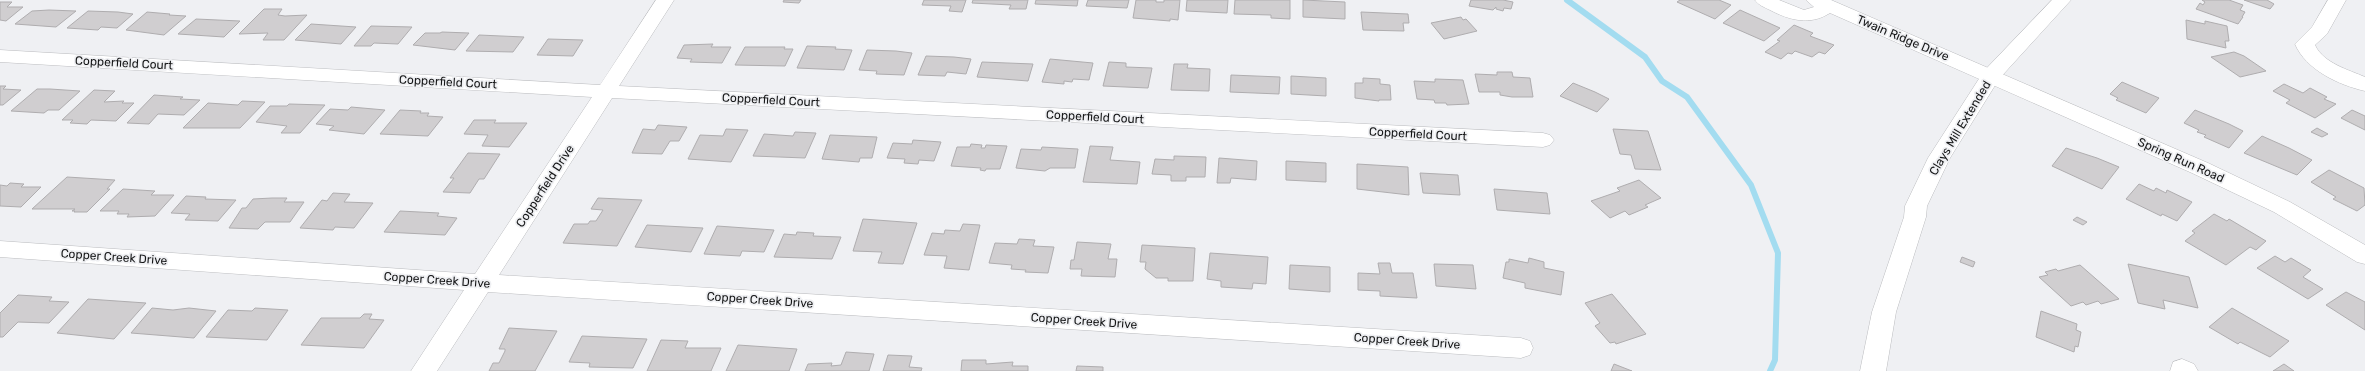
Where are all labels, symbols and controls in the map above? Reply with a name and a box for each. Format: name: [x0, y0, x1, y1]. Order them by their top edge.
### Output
street label: Twain Ridge Drive: [1855, 12, 1951, 64]
street label: Copperfield Court: [75, 53, 174, 73]
street label: Copperfield Court: [399, 72, 498, 92]
street label: Clays Mill Extended: [1926, 78, 1994, 178]
street label: Copperfield Court: [722, 90, 821, 110]
street label: Copperfield Court: [1046, 107, 1145, 127]
street label: Copperfield Court: [1369, 124, 1468, 144]
street label: Spring Run Road: [2136, 135, 2226, 185]
street label: Copperfield Drive: [513, 142, 577, 230]
street label: Copper Creek Drive: [60, 246, 168, 268]
street label: Copper Creek Drive: [383, 269, 491, 291]
street label: Copper Creek Drive: [706, 289, 814, 311]
street label: Copper Creek Drive: [1030, 310, 1138, 332]
street label: Copper Creek Drive: [1353, 330, 1461, 352]

